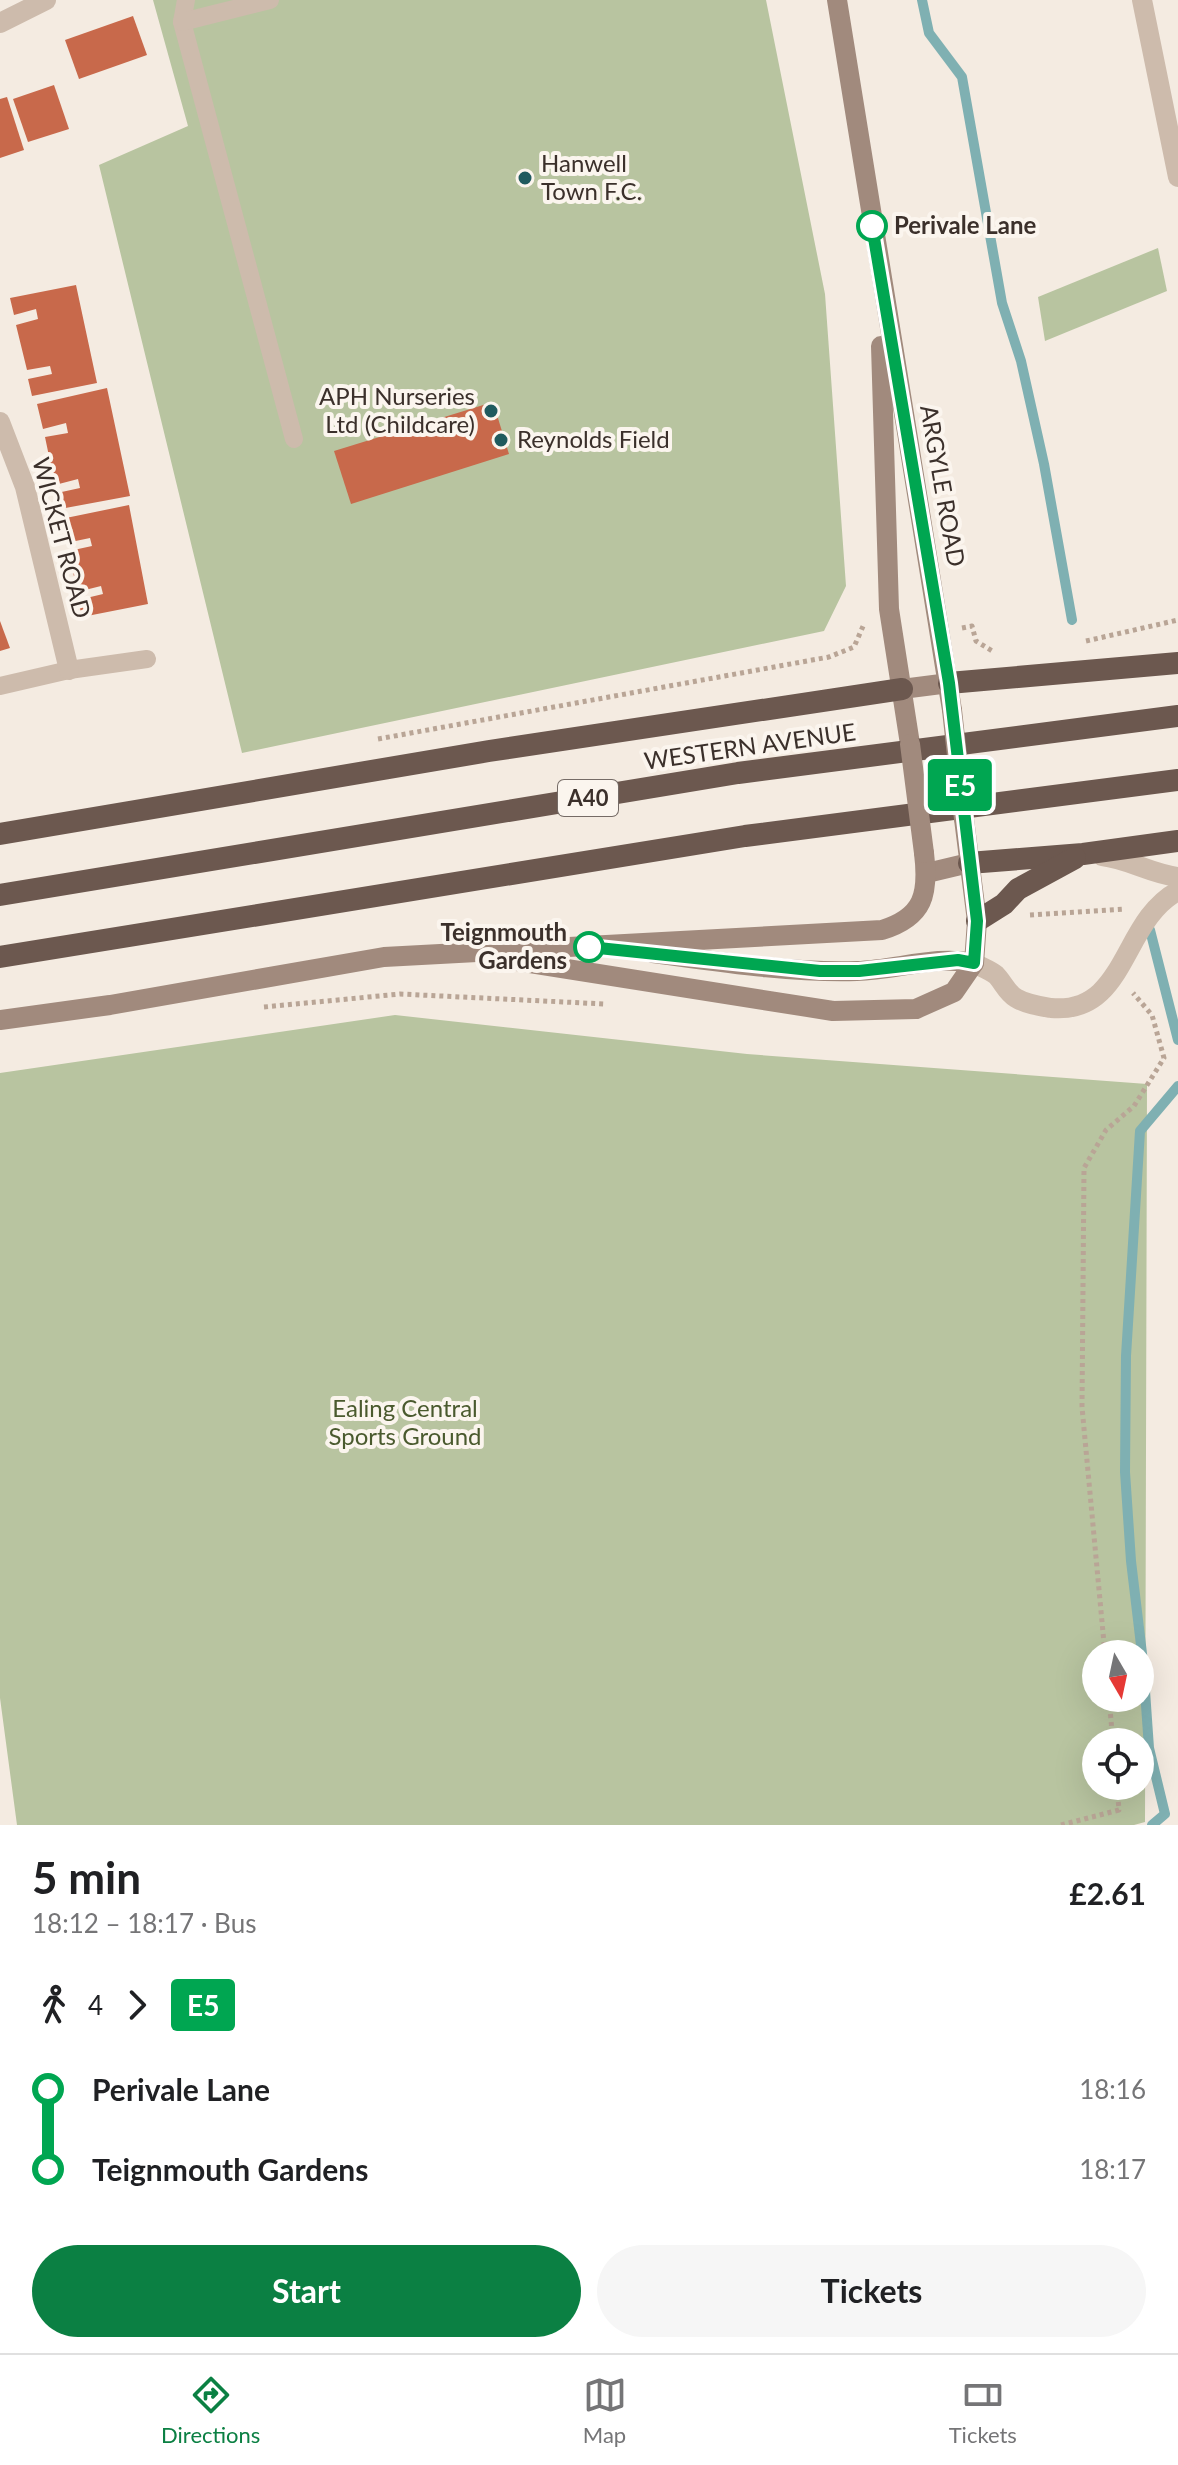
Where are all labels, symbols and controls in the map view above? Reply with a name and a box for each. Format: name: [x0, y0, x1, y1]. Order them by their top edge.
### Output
place label: Hanwell Town F.C.: [541, 148, 642, 205]
marker: Hanwell Town F.C.: [516, 169, 534, 187]
place label: Perivale Lane: [894, 210, 1037, 239]
marker: Perivale Lane: [857, 211, 887, 241]
place label: APH Nurseries Ltd (Childcare): [319, 381, 475, 438]
marker: APH Nurseries Ltd (Childcare): [482, 402, 500, 420]
street label: ARGYLE ROAD: [915, 403, 972, 569]
place label: Reynolds Field: [517, 424, 670, 453]
marker: Reynolds Field: [492, 431, 510, 449]
street label: WICKET ROAD: [27, 454, 98, 621]
street label: WESTERN AVENUE: [642, 716, 857, 775]
line badge: E5: [924, 759, 996, 811]
text: E5: [944, 768, 976, 802]
road number: A40: [558, 780, 618, 816]
place label: Teignmouth Gardens: [440, 917, 567, 974]
marker: Teignmouth Gardens: [574, 932, 604, 962]
park label: Ealing Central Sports Ground: [328, 1393, 482, 1450]
north arrow: [1082, 1640, 1154, 1712]
map controls: [1082, 1640, 1154, 1800]
button: locate: [1082, 1728, 1154, 1800]
text: 5 min: [32, 1851, 141, 1903]
text: £2.61: [1069, 1875, 1146, 1911]
text: 18:12 – 18:17 · Bus: [32, 1907, 256, 1939]
icon: walk: [32, 1983, 76, 2027]
icon: forward: [115, 1983, 159, 2027]
text: E5: [187, 1988, 219, 2022]
text: 4: [88, 1989, 103, 2021]
text: Perivale Lane: [92, 2071, 270, 2107]
text: 18:16: [1079, 2073, 1146, 2105]
text: Teignmouth Gardens: [92, 2151, 368, 2187]
text: 18:17: [1079, 2153, 1146, 2185]
button: Start: [32, 2245, 581, 2337]
button: Tickets: [597, 2245, 1146, 2337]
tab: Directions: [161, 2373, 260, 2448]
tab: Map: [583, 2373, 627, 2448]
tab: Tickets: [949, 2373, 1017, 2448]

